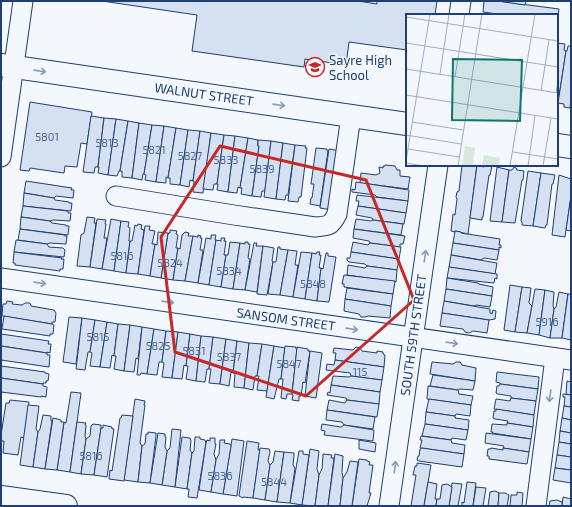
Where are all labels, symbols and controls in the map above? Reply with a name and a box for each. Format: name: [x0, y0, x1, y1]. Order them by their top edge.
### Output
inset map: [406, 14, 558, 166]
place label: Sayre High School: [329, 52, 392, 83]
school or university icon: Sayre High School: [304, 56, 326, 78]
one-way arrow: [33, 67, 46, 75]
street label: WALNUT STREET: [153, 79, 255, 109]
one-way arrow: [272, 101, 285, 109]
house number: 5801: [35, 130, 59, 143]
house number: 5813: [95, 136, 119, 149]
house number: 5821: [142, 143, 166, 156]
house number: 5827: [178, 149, 203, 162]
house number: 5833: [214, 153, 238, 166]
house number: 5839: [250, 162, 274, 175]
house number: 5816: [110, 249, 134, 262]
one-way arrow: [421, 249, 429, 262]
house number: 5824: [157, 256, 183, 269]
house number: 5834: [216, 264, 242, 277]
street label: SOUTH 59TH STREET: [397, 273, 429, 397]
house number: 5848: [300, 277, 326, 290]
one-way arrow: [33, 279, 46, 287]
one-way arrow: [161, 298, 174, 306]
street label: SANSOM STREET: [235, 304, 337, 334]
house number: 5916: [536, 315, 558, 328]
one-way arrow: [345, 325, 358, 333]
house number: 5815: [87, 330, 110, 343]
house number: 5825: [146, 339, 170, 352]
one-way arrow: [445, 339, 458, 347]
house number: 5831: [182, 344, 206, 357]
house number: 5837: [217, 350, 242, 363]
house number: 5847: [277, 357, 302, 370]
house number: 115: [353, 365, 367, 378]
one-way arrow: [546, 389, 554, 402]
house number: 5816: [79, 449, 103, 462]
one-way arrow: [391, 461, 399, 474]
house number: 5836: [208, 469, 232, 482]
house number: 5844: [261, 475, 287, 488]

